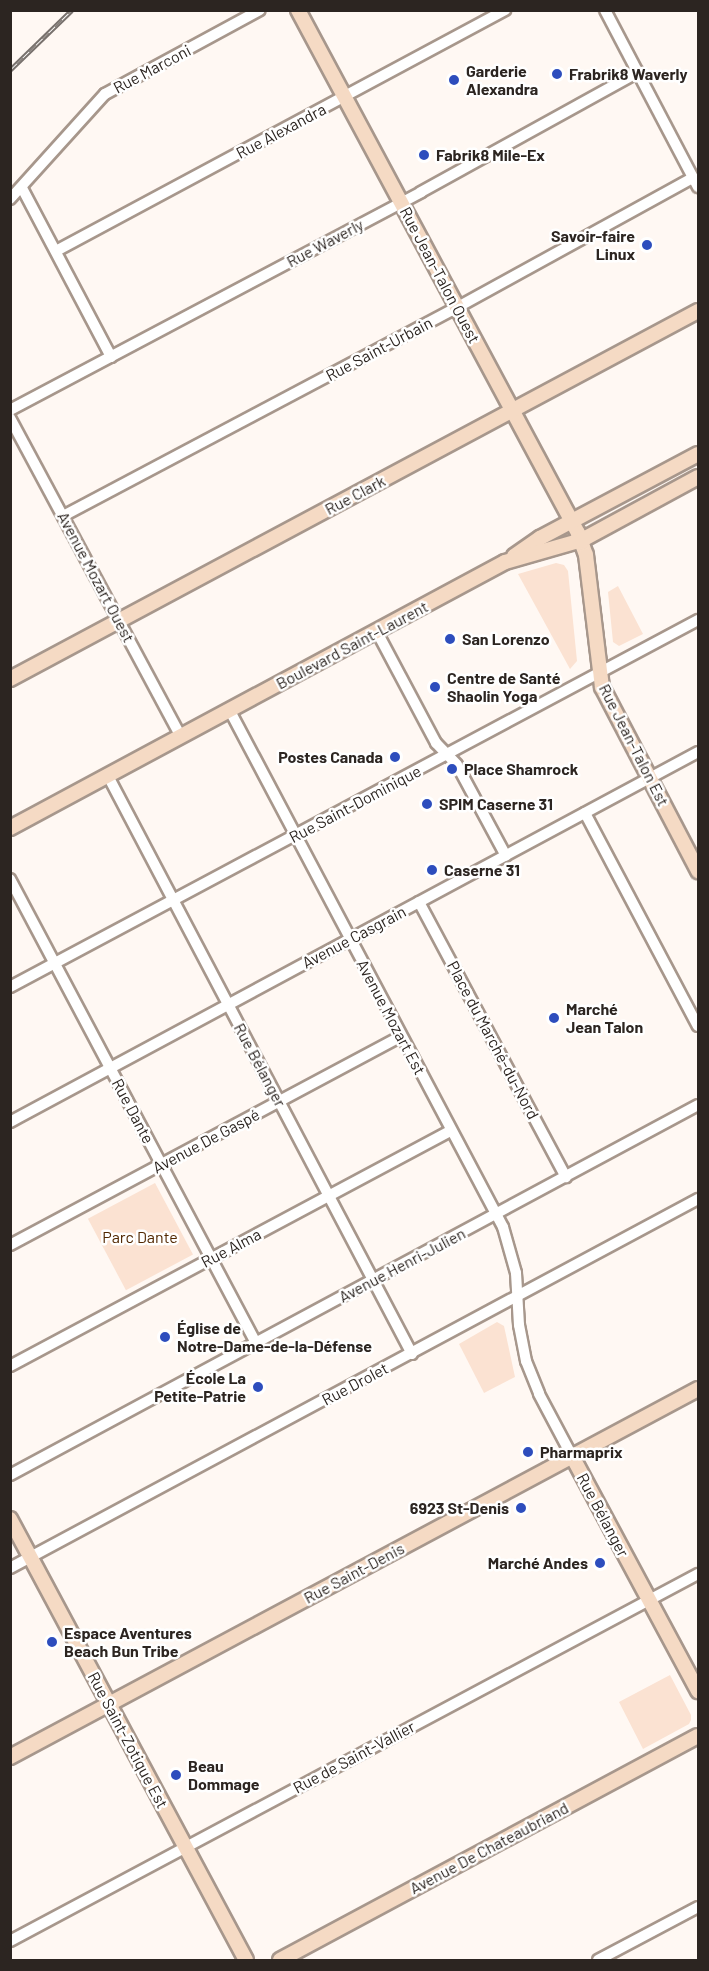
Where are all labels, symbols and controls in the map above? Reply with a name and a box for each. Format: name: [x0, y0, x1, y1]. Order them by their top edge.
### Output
street label: Rue Marconi: [110, 41, 194, 97]
place label: Garderie Alexandra: [466, 61, 538, 99]
place label: Frabrik8 Waverly: [569, 64, 688, 84]
marker: Frabrik8 Waverly: [550, 67, 564, 81]
marker: Garderie Alexandra: [447, 73, 461, 87]
street label: Rue Alexandra: [233, 99, 329, 163]
place label: Fabrik8 Mile-Ex: [436, 145, 545, 165]
marker: Fabrik8 Mile-Ex: [417, 148, 431, 162]
street label: Rue Jean-Talon Ouest: [396, 204, 484, 346]
street label: Rue Waverly: [283, 215, 367, 271]
place label: Savoir-faire Linux: [551, 226, 635, 264]
marker: Savoir-faire Linux: [640, 238, 654, 252]
street label: Rue Saint-Urbain: [322, 313, 436, 385]
street label: Rue Clark: [322, 471, 388, 519]
street label: Avenue Mozart Ouest: [53, 508, 139, 646]
street label: Boulevard Saint-Laurent: [273, 597, 431, 693]
place label: San Lorenzo: [462, 629, 550, 649]
marker: San Lorenzo: [443, 632, 457, 646]
place label: Centre de Santé Shaolin Yoga: [447, 668, 560, 706]
marker: Centre de Santé Shaolin Yoga: [428, 680, 442, 694]
street label: Rue Jean-Talon Est: [595, 681, 673, 809]
place label: Postes Canada: [278, 747, 383, 767]
marker: Postes Canada: [388, 750, 402, 764]
place label: Place Shamrock: [464, 759, 578, 779]
street label: Rue Saint-Dominique: [286, 761, 424, 847]
marker: Place Shamrock: [445, 762, 459, 776]
place label: SPIM Caserne 31: [439, 794, 553, 814]
marker: SPIM Caserne 31: [420, 797, 434, 811]
place label: Caserne 31: [444, 860, 520, 880]
marker: Caserne 31: [425, 863, 439, 877]
street label: Avenue Casgrain: [299, 902, 409, 972]
street label: Avenue Mozart Est: [353, 956, 429, 1078]
street label: Place du Marché-du-Nord: [443, 958, 543, 1122]
place label: Marché Jean Talon: [566, 999, 643, 1037]
marker: Marché Jean Talon: [547, 1011, 561, 1025]
street label: Rue Bélanger: [230, 1020, 290, 1110]
street label: Rue Dante: [108, 1075, 158, 1147]
street label: Avenue De Gaspé: [149, 1105, 263, 1177]
street label: Rue Alma: [198, 1224, 264, 1272]
street label: Avenue Henri-Julien: [335, 1224, 469, 1306]
park label: Parc Dante: [102, 1227, 178, 1247]
place label: Église de Notre-Dame-de-la-Défense: [177, 1318, 372, 1356]
marker: Église de Notre-Dame-de-la-Défense: [158, 1330, 172, 1344]
street label: Rue Drolet: [319, 1359, 391, 1409]
place label: École La Petite-Patrie: [154, 1368, 246, 1406]
marker: École La Petite-Patrie: [251, 1380, 265, 1394]
place label: Pharmaprix: [540, 1442, 623, 1462]
marker: Pharmaprix: [521, 1445, 535, 1459]
street label: Rue Bélanger: [573, 1470, 633, 1560]
place label: 6923 St-Denis: [410, 1498, 509, 1518]
marker: 6923 St-Denis: [514, 1501, 528, 1515]
street label: Rue Saint-Denis: [300, 1538, 408, 1608]
place label: Marché Andes: [488, 1553, 588, 1573]
marker: Marché Andes: [593, 1556, 607, 1570]
place label: Espace Aventures Beach Bun Tribe: [64, 1623, 192, 1661]
marker: Espace Aventures Beach Bun Tribe: [45, 1635, 59, 1649]
street label: Rue Saint-Zotique Est: [84, 1668, 172, 1812]
street label: Rue de Saint-Vallier: [290, 1717, 418, 1797]
place label: Beau Dommage: [188, 1756, 260, 1794]
marker: Beau Dommage: [169, 1768, 183, 1782]
street label: Avenue De Chateaubriand: [406, 1798, 572, 1898]

